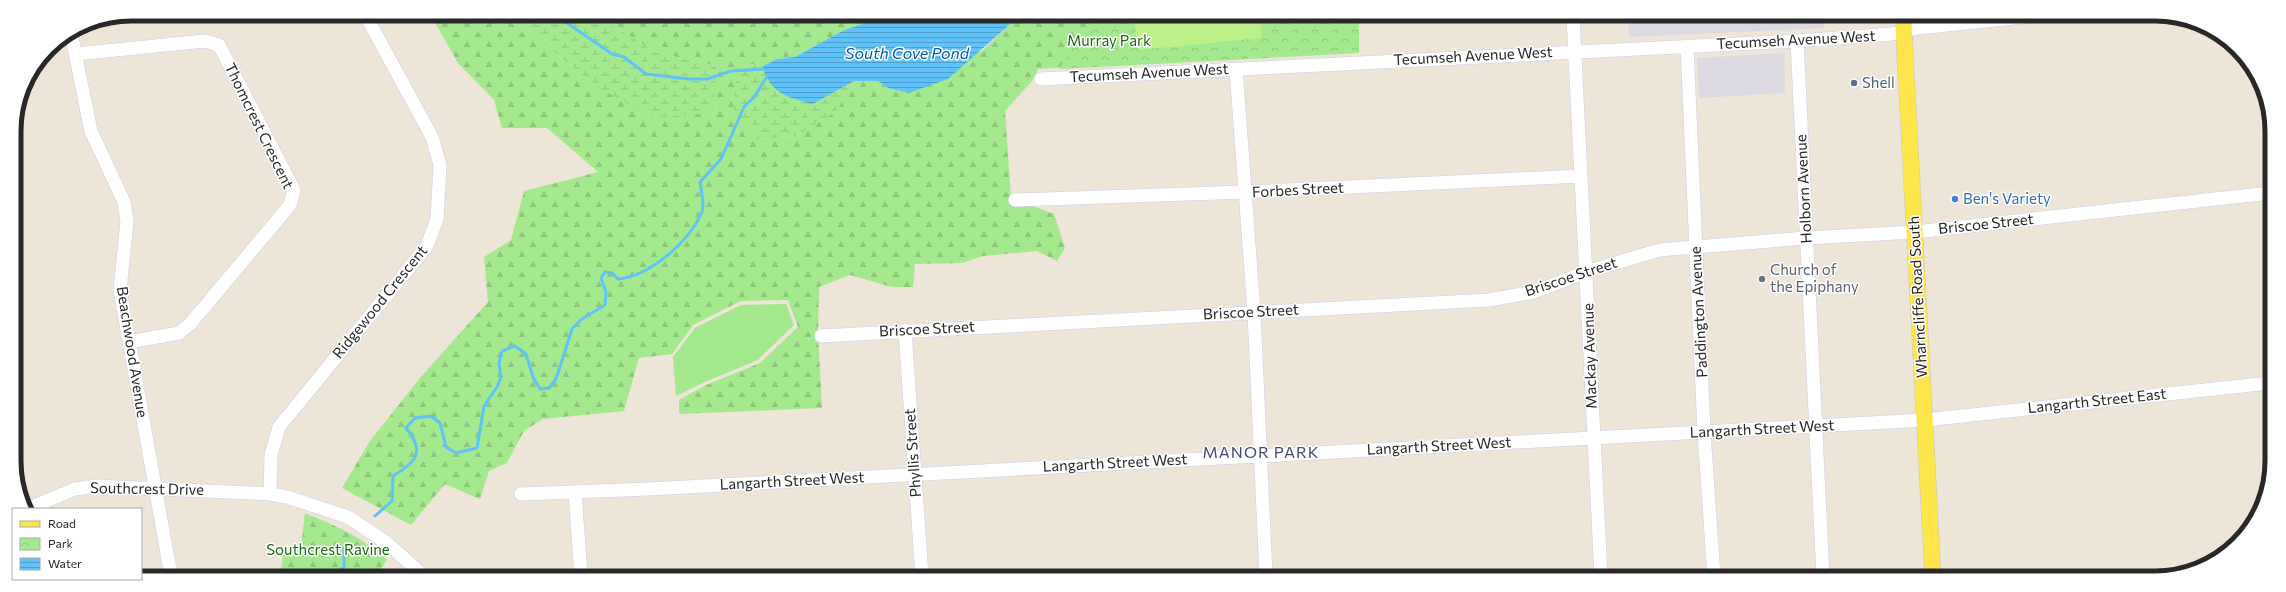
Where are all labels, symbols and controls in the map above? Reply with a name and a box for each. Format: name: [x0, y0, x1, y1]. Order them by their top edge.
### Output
street label: Tecumseh Avenue West: [1716, 26, 1876, 52]
park label: Murray Park: [1067, 31, 1151, 49]
street label: Tecumseh Avenue West: [1393, 42, 1553, 68]
water label: South Cove Pond: [845, 43, 970, 62]
street label: Tecumseh Avenue West: [1069, 59, 1229, 85]
street label: Thomcrest Crescent: [222, 60, 298, 192]
place label: Shell: [1862, 73, 1895, 91]
marker: Shell: [1849, 78, 1859, 88]
street label: Holborn Avenue: [1791, 134, 1815, 244]
street label: Forbes Street: [1251, 178, 1344, 200]
place label: Ben's Variety: [1963, 189, 2051, 207]
marker: Ben's Variety: [1950, 194, 1960, 204]
street label: Briscoe Street: [1937, 209, 2035, 237]
street label: Wharncliffe Road South: [1904, 216, 1930, 378]
street label: Ridgewood Crescent: [328, 241, 430, 362]
street label: Paddington Avenue: [1686, 246, 1710, 378]
street label: Briscoe Street: [1522, 253, 1619, 299]
place label: Church of the Epiphany: [1770, 260, 1859, 295]
marker: Church of the Epiphany: [1757, 274, 1767, 284]
street label: Beachwood Avenue: [114, 285, 152, 419]
street label: Briscoe Street: [1203, 300, 1299, 322]
street label: Mackay Avenue: [1578, 303, 1600, 409]
street label: Briscoe Street: [879, 317, 975, 339]
street label: Langarth Street East: [2027, 384, 2167, 416]
street label: Phyllis Street: [900, 408, 924, 498]
street label: Langarth Street West: [1689, 415, 1835, 441]
street label: Langarth Street West: [1366, 432, 1512, 458]
district label: MANOR PARK: [1203, 442, 1319, 461]
street label: Langarth Street West: [1042, 449, 1188, 475]
street label: Langarth Street West: [719, 467, 865, 493]
street label: Southcrest Drive: [90, 478, 204, 498]
legend: [12, 508, 142, 580]
text: Road: [48, 516, 76, 530]
text: Park: [48, 536, 74, 550]
park label: Southcrest Ravine: [266, 540, 390, 558]
text: Water: [48, 556, 82, 570]

